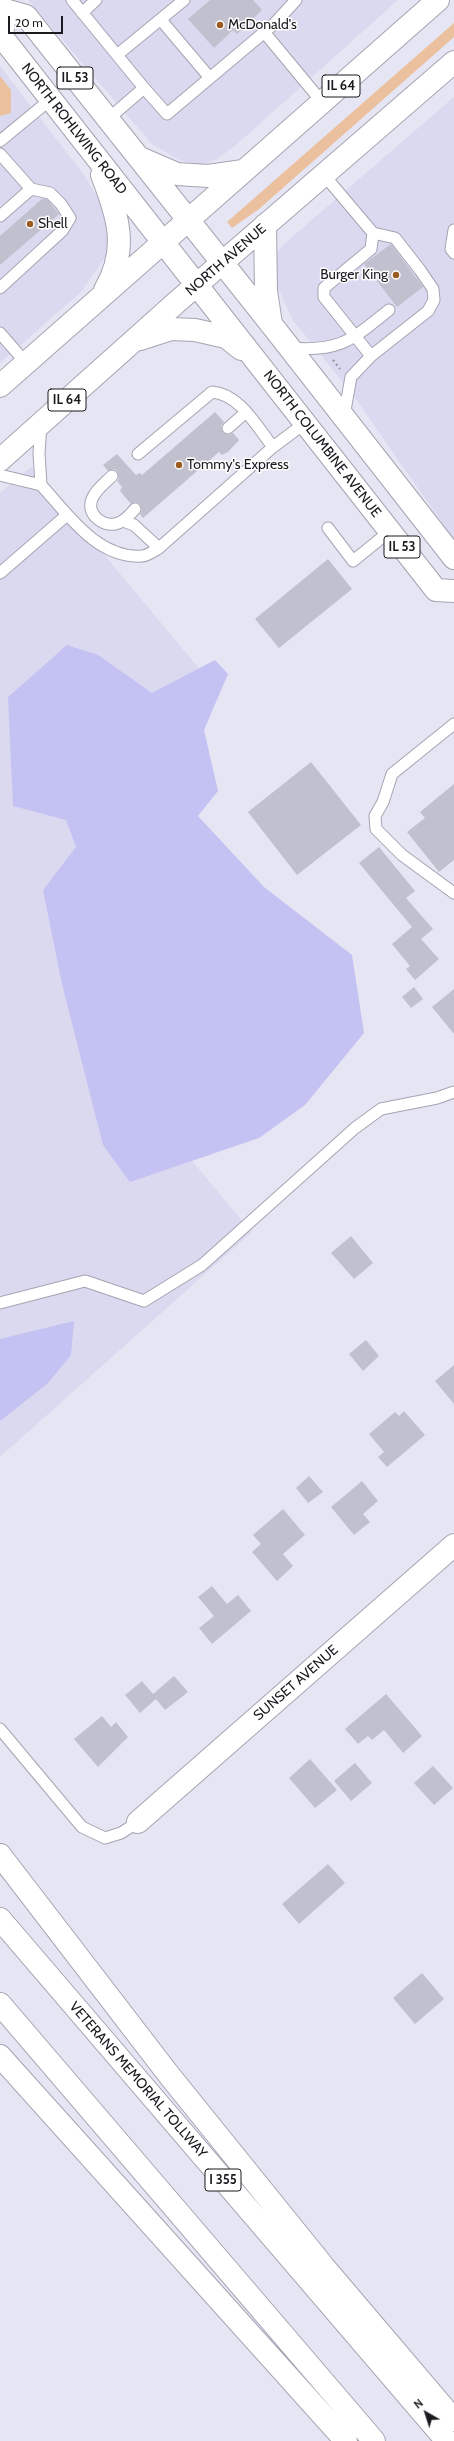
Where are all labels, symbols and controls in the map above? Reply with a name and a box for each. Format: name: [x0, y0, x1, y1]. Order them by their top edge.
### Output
scale bar: [10, 8, 65, 34]
text: 20 m: [15, 15, 43, 30]
place label: McDonald's: [228, 17, 297, 33]
marker: McDonald's: [215, 20, 225, 30]
street label: NORTH ROHLWING ROAD: [18, 60, 130, 198]
road number: IL 53: [57, 67, 93, 89]
road number: IL 64: [322, 75, 360, 97]
place label: Shell: [38, 216, 67, 232]
marker: Shell: [25, 219, 35, 229]
street label: NORTH AVENUE: [182, 220, 270, 300]
place label: Burger King: [320, 267, 388, 283]
marker: Burger King: [391, 270, 401, 280]
street label: NORTH COLUMBINE AVENUE: [260, 367, 384, 521]
road number: IL 64: [48, 389, 86, 411]
place label: Tommy's Express: [187, 457, 289, 473]
marker: Tommy's Express: [174, 460, 184, 470]
road number: IL 53: [384, 536, 420, 558]
street label: SUNSET AVENUE: [250, 1642, 342, 1724]
street label: VETERANS MEMORIAL TOLLWAY: [66, 1999, 210, 2161]
road number: I 355: [205, 2169, 241, 2191]
north arrow: [406, 2393, 446, 2433]
text: N: [411, 2396, 426, 2412]

